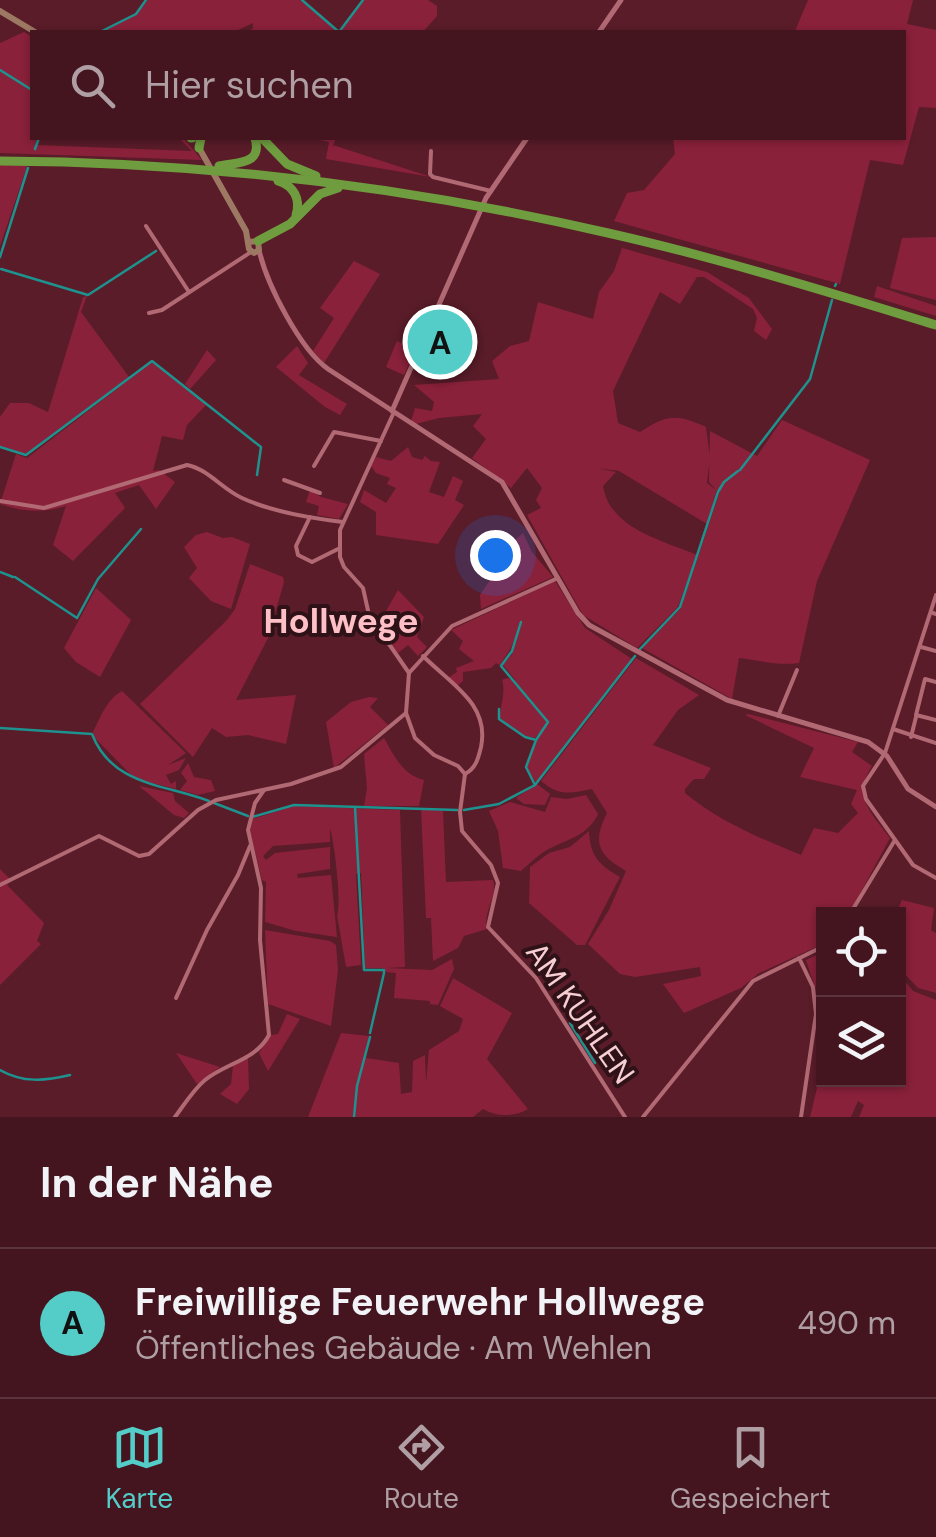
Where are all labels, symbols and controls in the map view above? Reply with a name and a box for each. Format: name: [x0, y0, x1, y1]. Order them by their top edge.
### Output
search box: [30, 30, 906, 140]
icon: search: [65, 58, 120, 113]
text: Hier suchen: [145, 60, 354, 110]
pin: A: [408, 304, 472, 380]
your location: [470, 530, 521, 581]
district label: Hollwege: [264, 598, 418, 644]
map controls: [816, 907, 906, 1087]
button: locate: [816, 907, 906, 997]
street label: AM KUHLEN: [517, 934, 643, 1091]
button: layers: [816, 997, 906, 1087]
text: In der Nähe: [40, 1155, 274, 1210]
text: Freiwillige Feuerwehr Hollwege: [135, 1277, 705, 1327]
text: A: [61, 1302, 84, 1344]
text: 490 m: [798, 1302, 896, 1344]
text: Öffentliches Gebäude · Am Wehlen: [135, 1327, 652, 1369]
tab: Karte: [105, 1420, 173, 1517]
tab: Route: [384, 1420, 459, 1517]
tab: Gespeichert: [670, 1420, 831, 1517]

